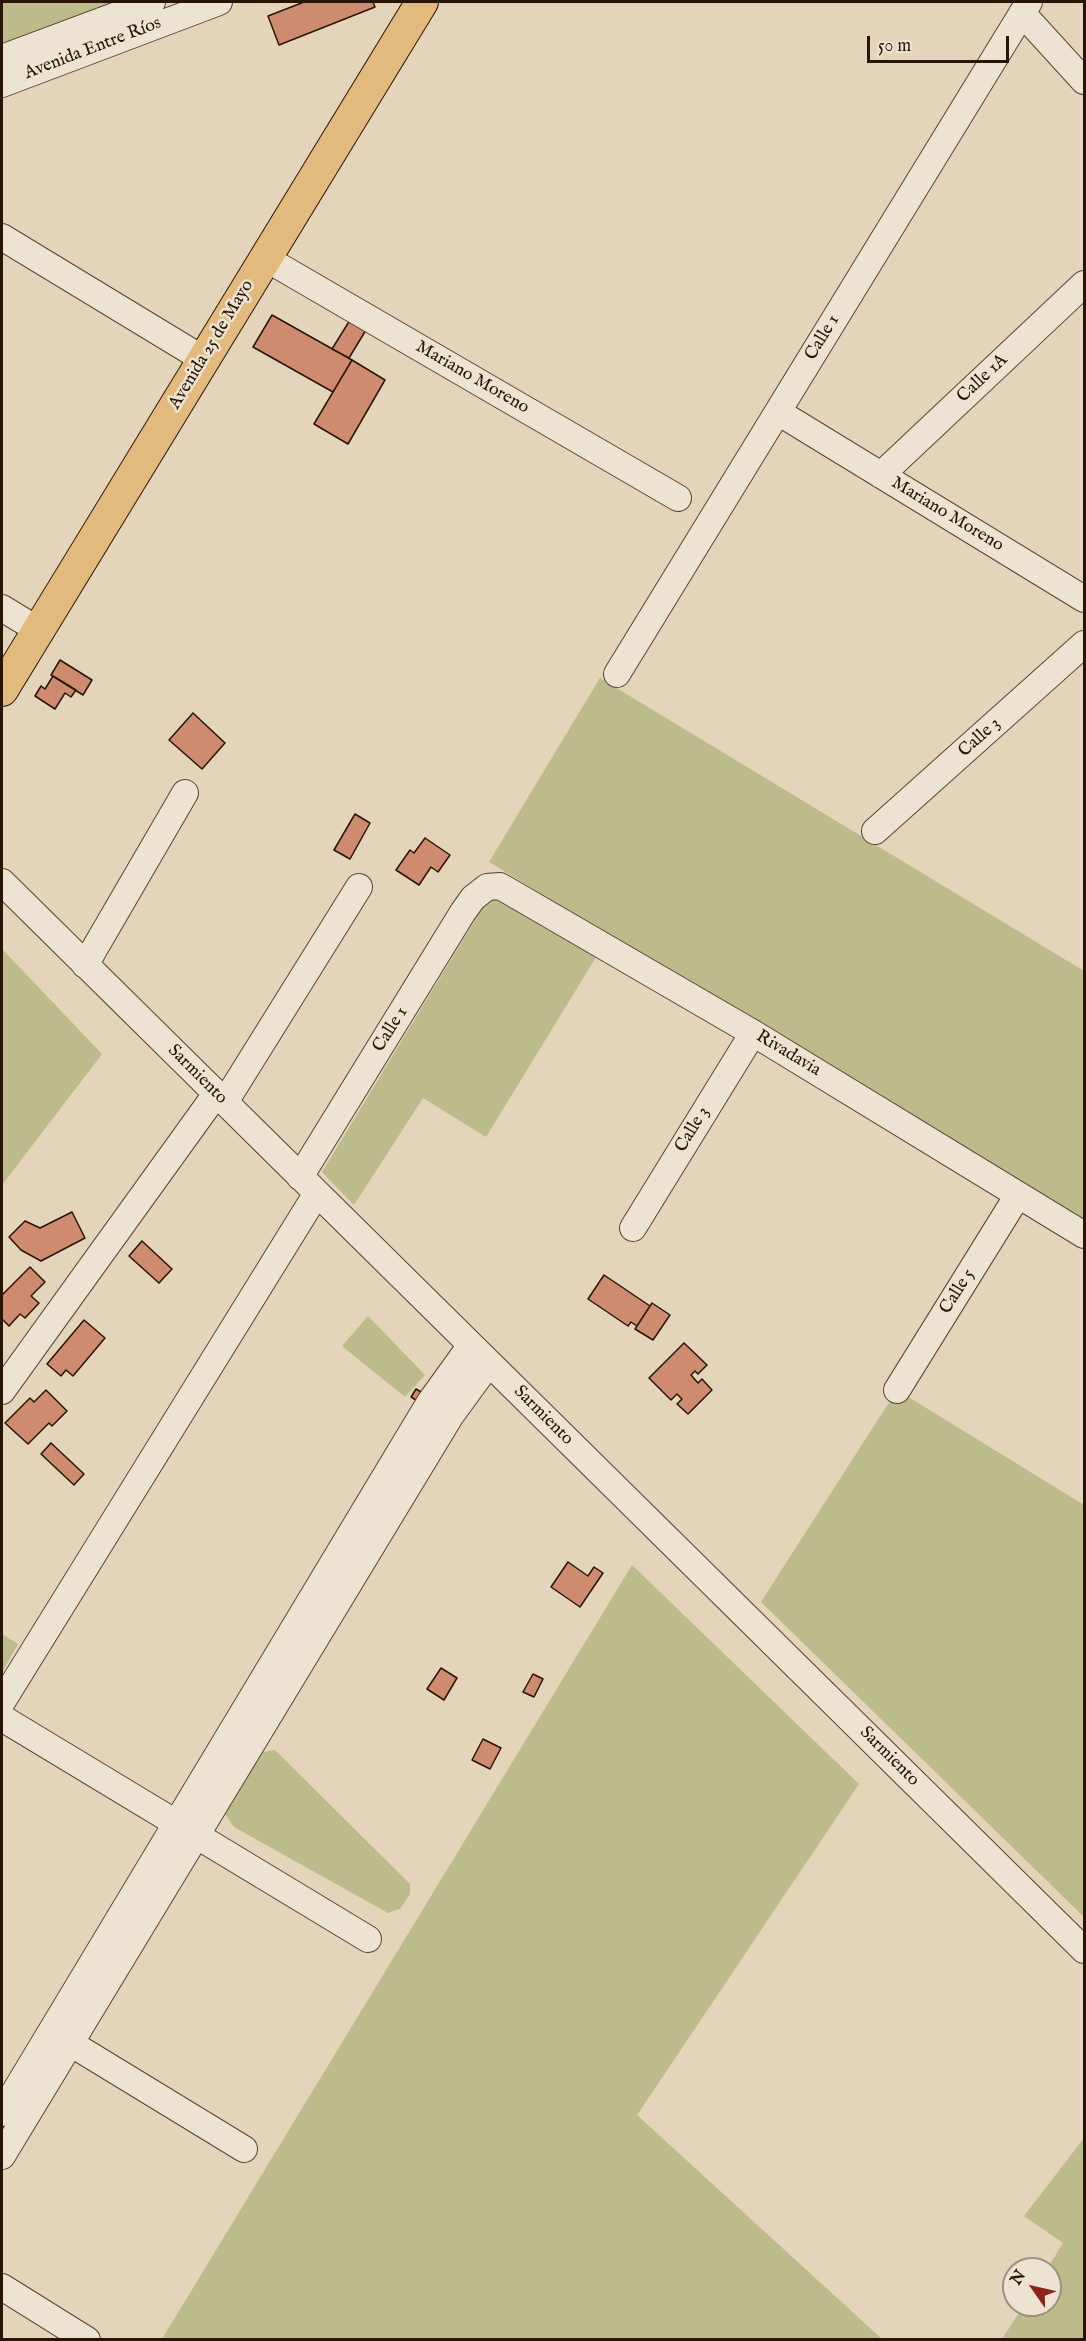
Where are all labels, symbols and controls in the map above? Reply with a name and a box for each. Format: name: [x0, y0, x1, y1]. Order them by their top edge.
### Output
street label: Avenida Entre Ríos: [21, 13, 165, 85]
scale bar: [870, 24, 1012, 62]
text: 50 m: [878, 35, 911, 58]
street label: Avenida 25 de Mayo: [165, 276, 259, 414]
street label: Calle 1: [801, 311, 845, 365]
street label: Mariano Moreno: [411, 337, 533, 419]
street label: Calle 1A: [953, 350, 1013, 408]
street label: Mariano Moreno: [887, 473, 1007, 557]
street label: Calle 3: [954, 713, 1006, 763]
street label: Calle 1: [369, 1003, 413, 1057]
street label: Rivadavia: [752, 1026, 824, 1082]
street label: Sarmiento: [163, 1041, 231, 1109]
street label: Calle 3: [671, 1103, 715, 1157]
street label: Calle 5: [936, 1265, 980, 1319]
street label: Sarmiento: [509, 1382, 577, 1450]
street label: Sarmiento: [855, 1723, 923, 1791]
north arrow: [1002, 2257, 1062, 2317]
text: N: [1007, 2267, 1031, 2289]

